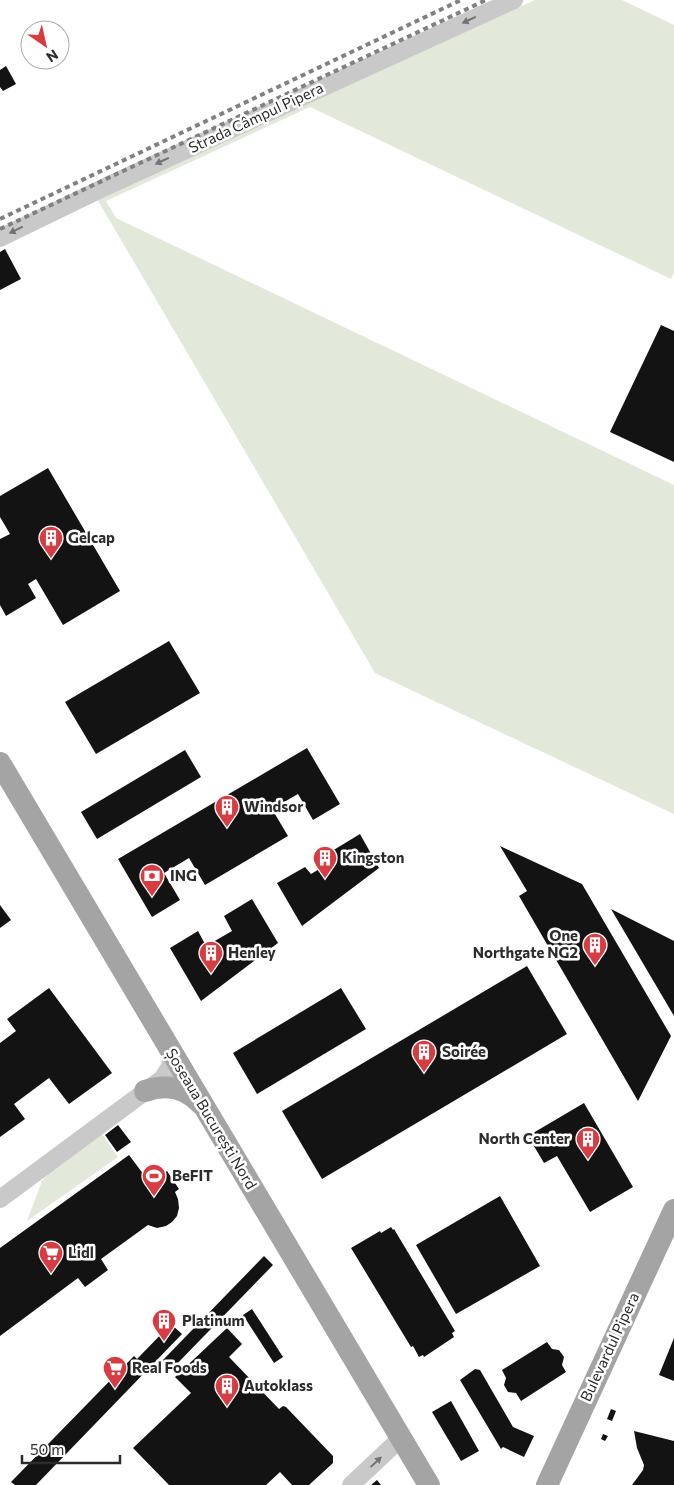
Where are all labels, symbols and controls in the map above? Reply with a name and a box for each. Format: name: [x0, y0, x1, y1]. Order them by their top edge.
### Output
one-way arrow: [462, 17, 476, 25]
north arrow: [20, 20, 70, 70]
text: N: [43, 46, 62, 66]
street label: Strada Câmpul Pipera: [185, 78, 326, 156]
one-way arrow: [155, 156, 170, 165]
one-way arrow: [8, 226, 23, 234]
building icon: Gelcap: [38, 525, 64, 559]
place label: Gelcap: [68, 528, 115, 546]
building icon: Windsor: [214, 794, 240, 828]
place label: Windsor: [244, 797, 303, 815]
building icon: Kingston: [312, 845, 338, 879]
place label: Kingston: [342, 848, 404, 866]
bank icon: ING: [139, 863, 165, 897]
place label: ING: [170, 866, 197, 884]
place label: One Northgate NG2: [473, 926, 578, 961]
building icon: One Northgate NG2: [582, 932, 608, 966]
building icon: Henley: [198, 940, 224, 974]
place label: Henley: [228, 943, 277, 961]
building icon: Soirée: [411, 1039, 437, 1073]
place label: Soirée: [442, 1042, 486, 1060]
street label: Șoseaua București Nord: [161, 1045, 261, 1193]
building icon: North Center: [575, 1126, 601, 1160]
place label: North Center: [479, 1129, 570, 1147]
sports icon: BeFIT: [141, 1163, 167, 1197]
place label: BeFIT: [172, 1166, 213, 1184]
supermarket icon: Lidl: [38, 1240, 64, 1274]
place label: Lidl: [68, 1243, 94, 1261]
street label: Bulevardul Pipera: [576, 1289, 642, 1404]
building icon: Platinum: [151, 1308, 177, 1342]
place label: Platinum: [182, 1311, 245, 1329]
supermarket icon: Real Foods: [102, 1355, 128, 1389]
place label: Real Foods: [132, 1358, 207, 1376]
building icon: Autoklass: [214, 1373, 240, 1407]
place label: Autoklass: [244, 1376, 313, 1394]
scale bar: [22, 1432, 120, 1464]
text: 50 m: [30, 1440, 64, 1458]
one-way arrow: [369, 1456, 381, 1468]

